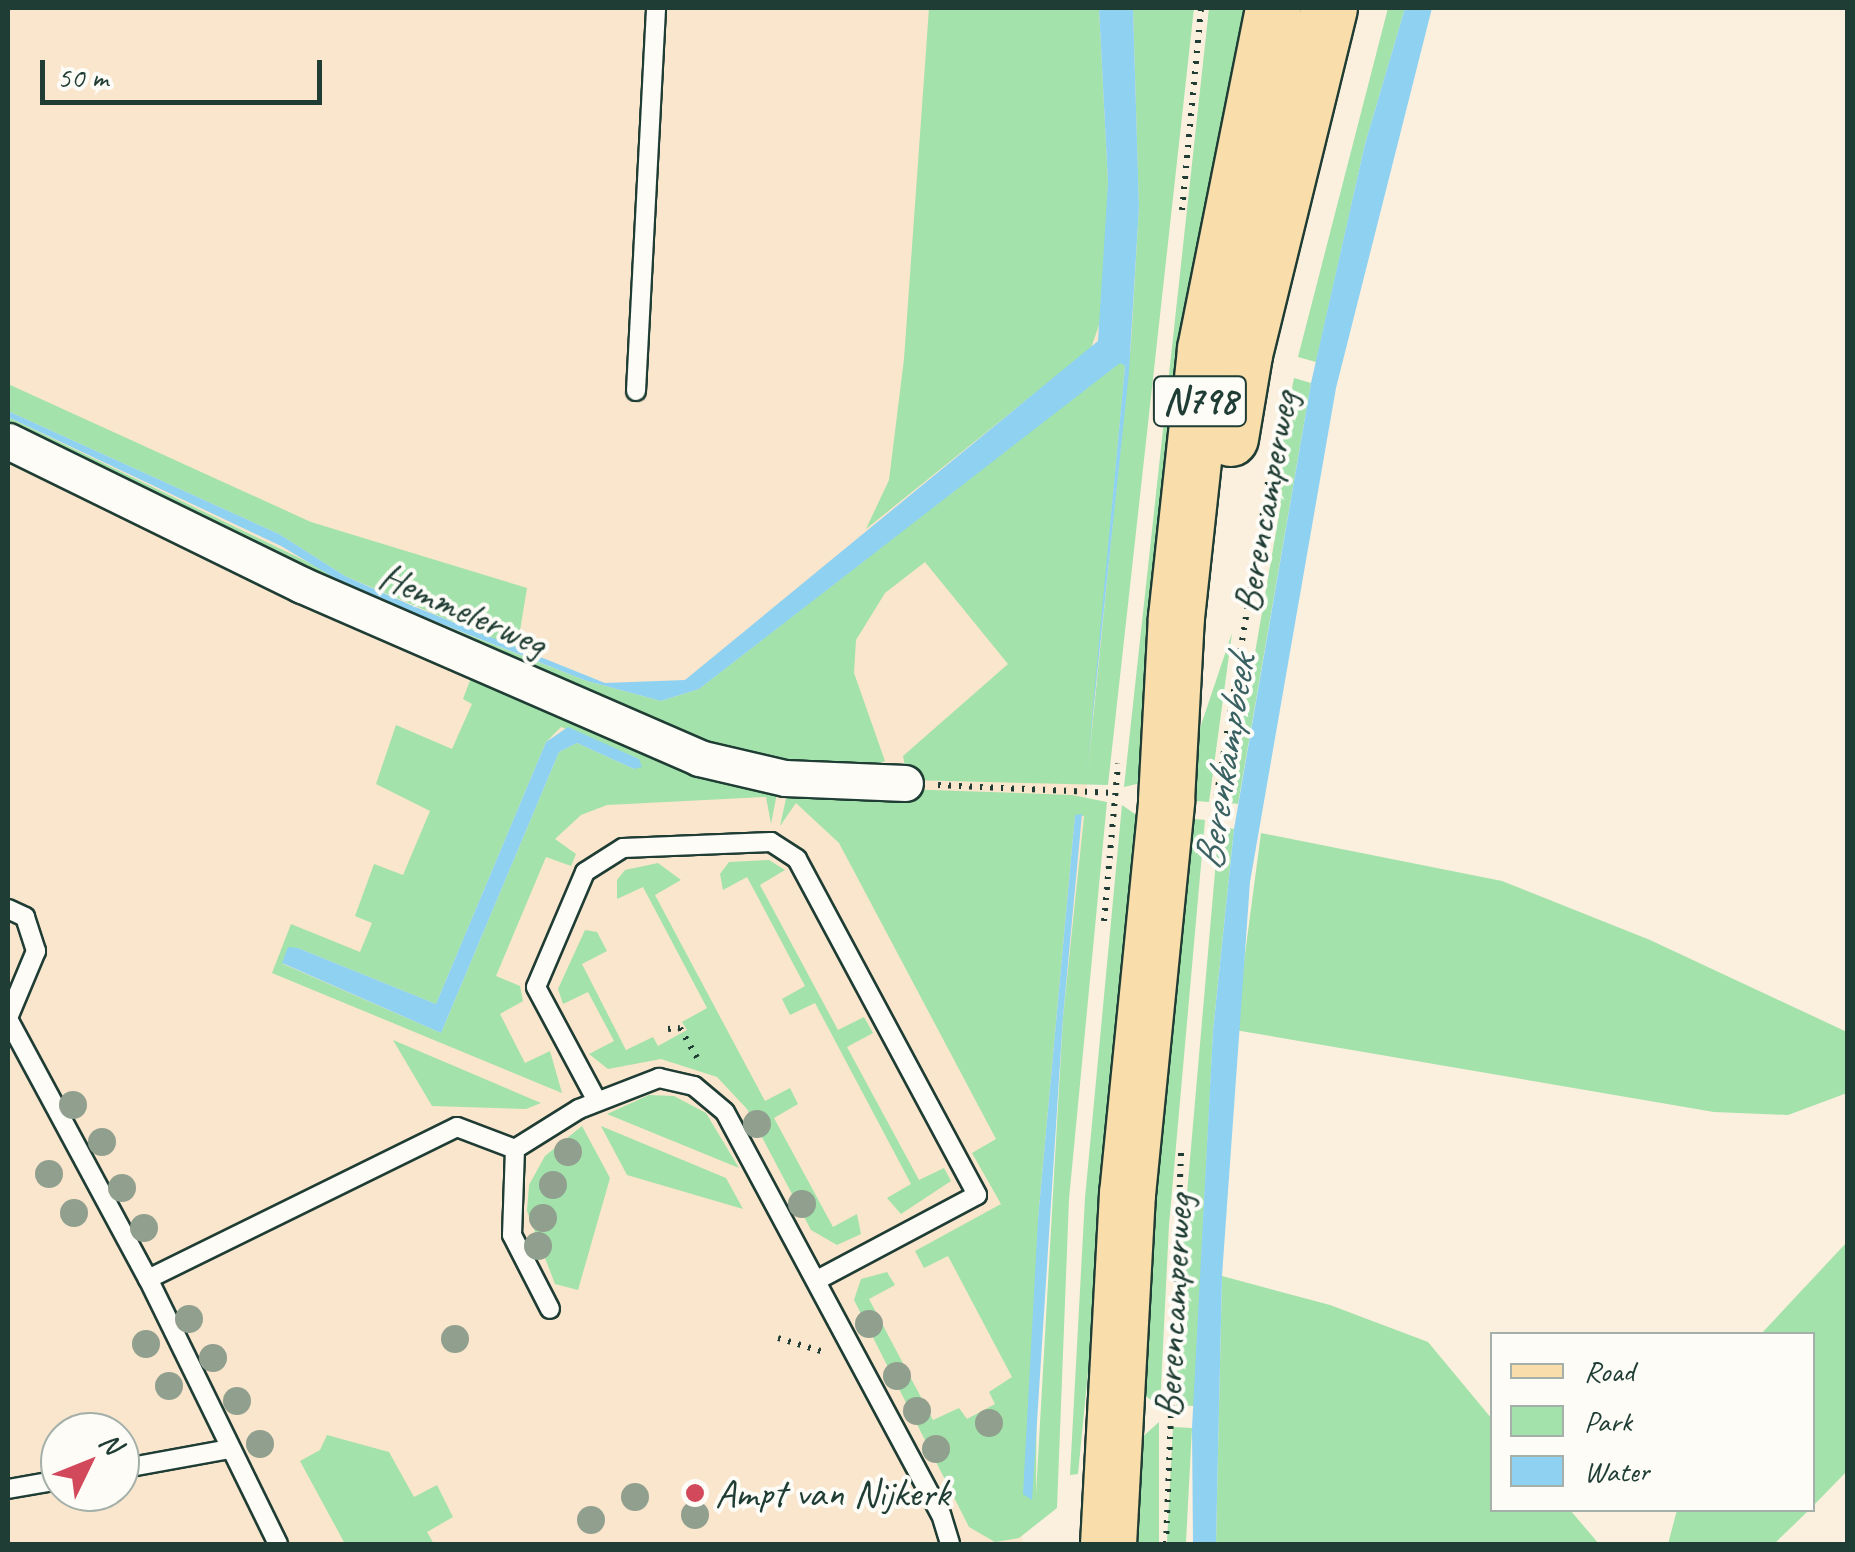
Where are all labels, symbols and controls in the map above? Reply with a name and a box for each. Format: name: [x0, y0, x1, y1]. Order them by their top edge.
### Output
scale bar: [45, 40, 328, 102]
text: 50 m: [57, 58, 108, 96]
road number: N798: [1152, 368, 1248, 434]
street label: Berencamperweg: [1222, 388, 1308, 616]
street label: Hemmelerweg: [372, 551, 554, 667]
water label: Berenkampbeek: [1183, 652, 1267, 874]
street label: Berencamperweg: [1143, 1193, 1203, 1419]
legend: [1490, 1332, 1815, 1512]
text: Road: [1584, 1352, 1634, 1390]
text: Park: [1584, 1402, 1632, 1440]
north arrow: [40, 1412, 140, 1512]
text: N: [92, 1424, 130, 1461]
text: Water: [1584, 1452, 1649, 1490]
place label: Ampt van Nijkerk: [715, 1469, 951, 1517]
marker: Ampt van Nijkerk: [684, 1482, 706, 1504]

